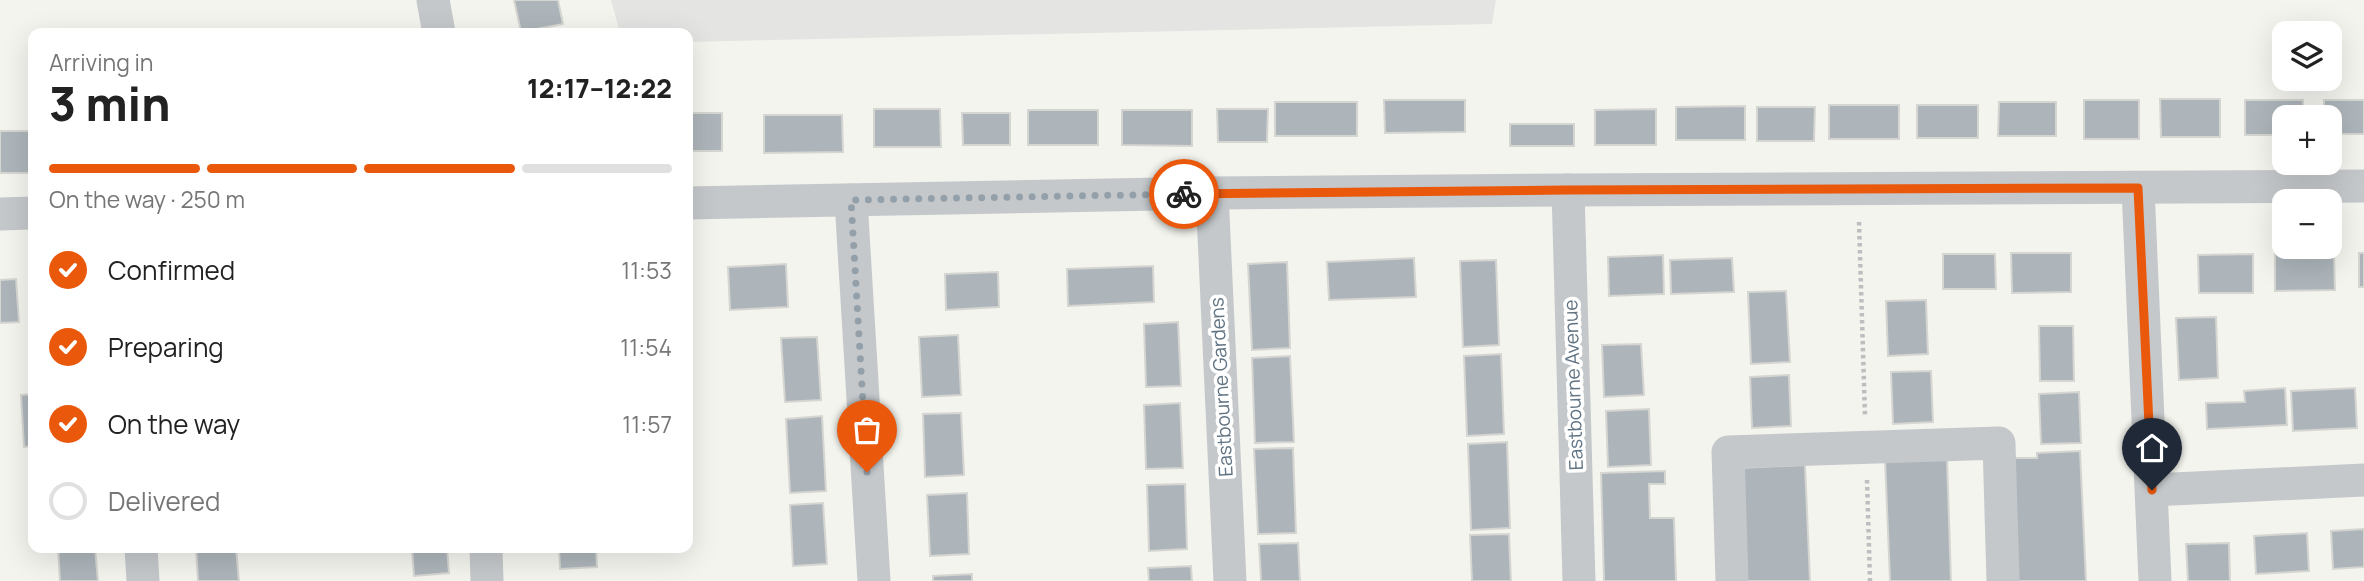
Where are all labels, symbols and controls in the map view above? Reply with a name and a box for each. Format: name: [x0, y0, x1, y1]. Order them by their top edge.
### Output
map controls: [2272, 21, 2342, 259]
button: layers: [2272, 21, 2342, 91]
text: Arriving in: [49, 46, 154, 78]
text: 12:17–12:22: [527, 70, 672, 106]
text: 3 min: [49, 72, 170, 135]
button: +: [2272, 105, 2342, 175]
courier: [1149, 159, 1219, 229]
icon: bike: [1165, 175, 1203, 213]
text: On the way · 250 m: [49, 183, 245, 215]
button: −: [2272, 189, 2342, 259]
icon: check: [49, 251, 87, 289]
text: Confirmed: [108, 252, 235, 288]
text: 11:53: [621, 254, 672, 286]
street label: Eastbourne Gardens: [1203, 297, 1239, 477]
street label: Eastbourne Avenue: [1557, 299, 1589, 471]
icon: check: [49, 328, 87, 366]
text: Preparing: [108, 329, 224, 365]
text: 11:54: [620, 331, 672, 363]
pin: [837, 400, 897, 472]
icon: check: [49, 405, 87, 443]
text: On the way: [108, 406, 240, 442]
text: 11:57: [622, 408, 672, 440]
icon: bag: [848, 411, 886, 449]
pin: [2122, 418, 2182, 490]
icon: home: [2133, 429, 2171, 467]
text: Delivered: [108, 483, 220, 519]

